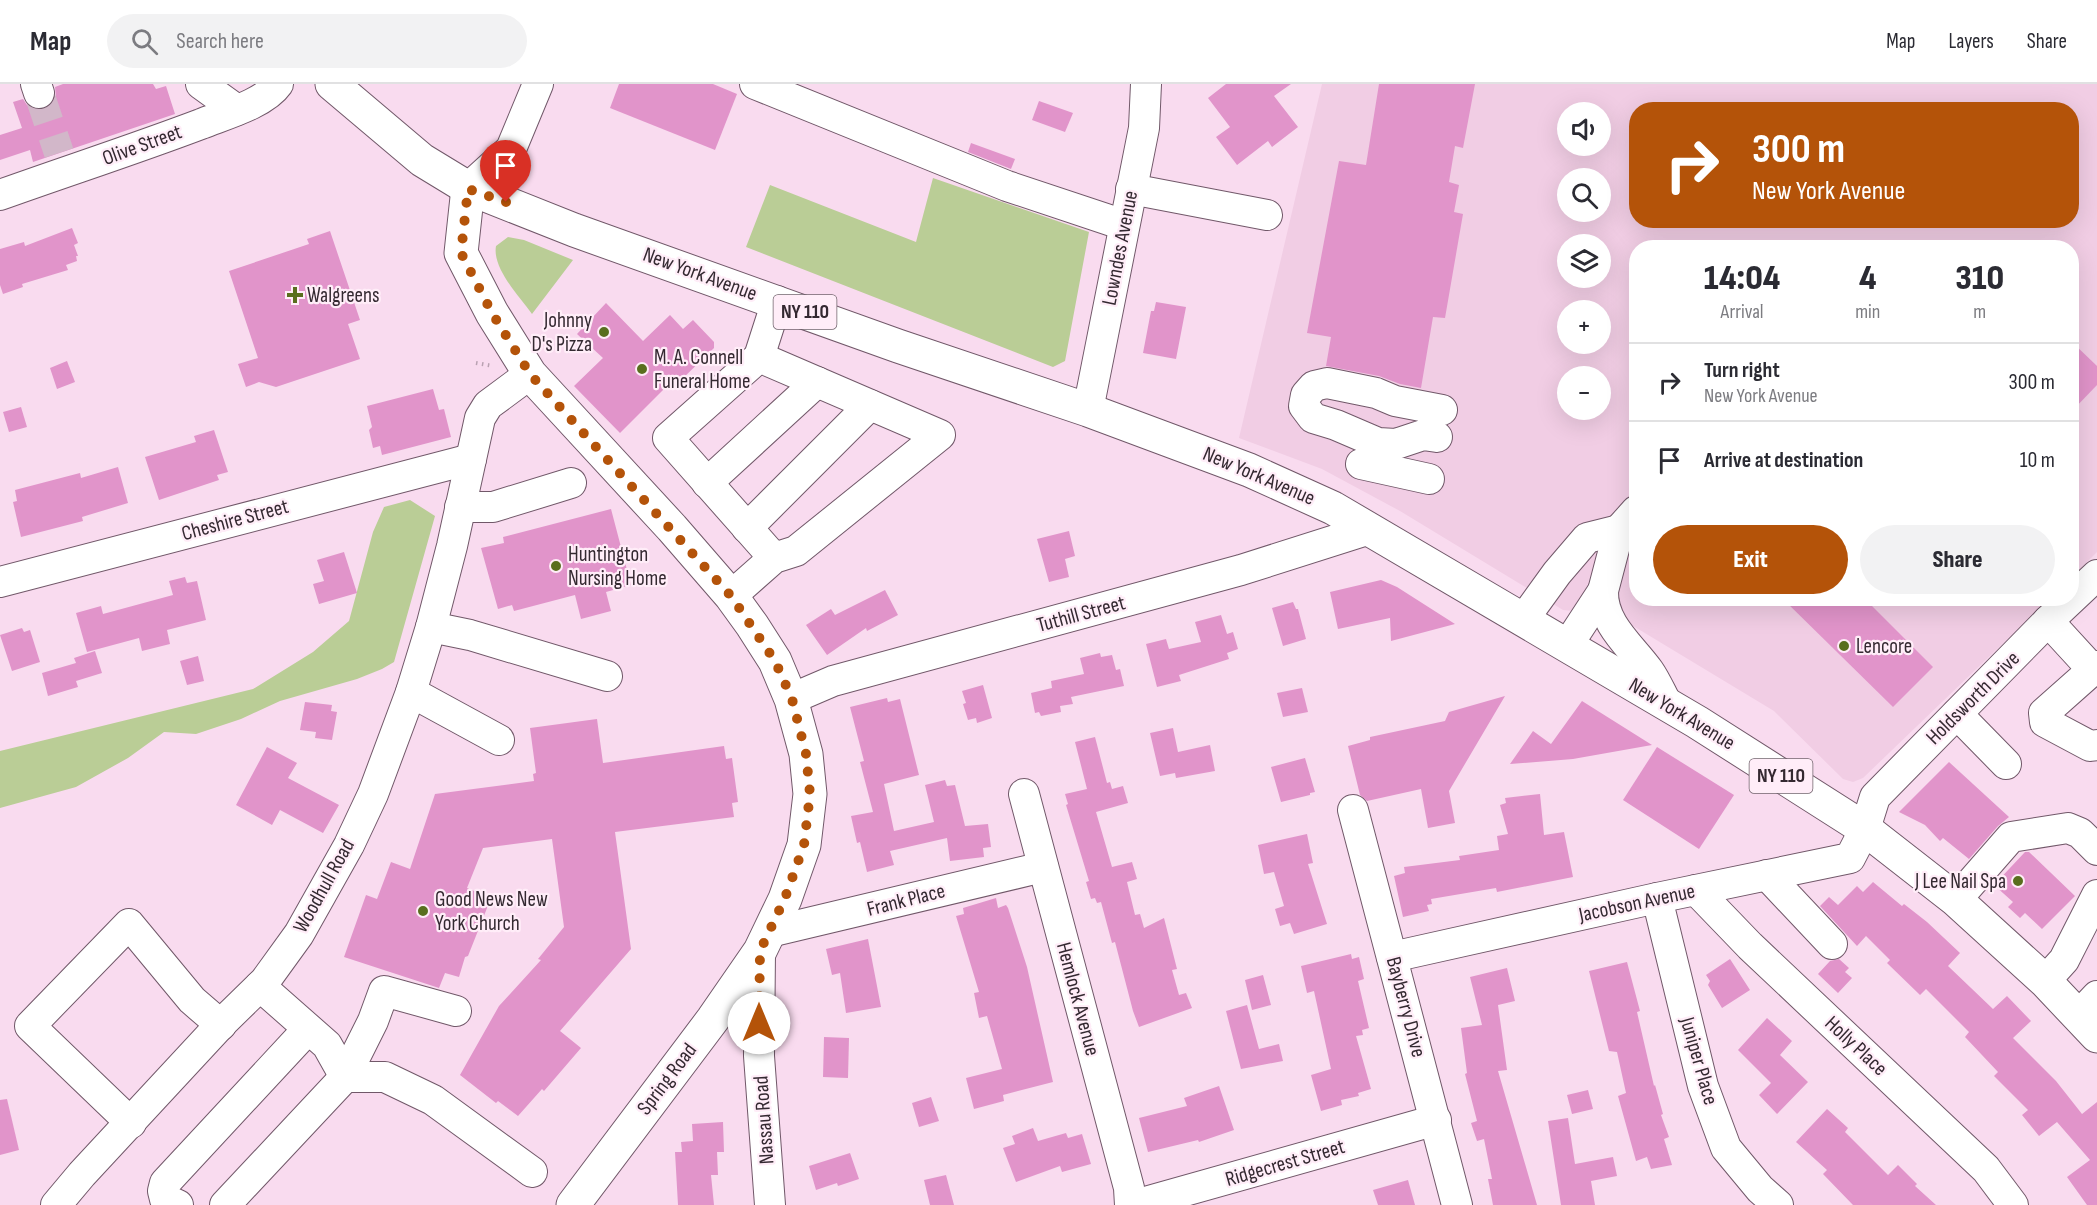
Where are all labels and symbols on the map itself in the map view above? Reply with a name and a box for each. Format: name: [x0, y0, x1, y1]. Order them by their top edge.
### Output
street label: Olive Street: [99, 119, 185, 171]
pin: [480, 140, 531, 202]
street label: Lowndes Avenue: [1097, 188, 1143, 308]
street label: New York Avenue: [640, 242, 760, 306]
place label: Walgreens: [307, 283, 380, 308]
marker: Walgreens: [288, 288, 302, 302]
road number: NY 110: [774, 295, 836, 329]
place label: Johnny D's Pizza: [532, 308, 592, 357]
marker: Johnny D's Pizza: [597, 325, 611, 339]
place label: M. A. Connell Funeral Home: [654, 345, 750, 394]
marker: M. A. Connell Funeral Home: [635, 362, 649, 376]
street label: New York Avenue: [1199, 441, 1319, 511]
street label: Cheshire Street: [179, 494, 291, 546]
place label: Huntington Nursing Home: [568, 542, 667, 591]
marker: Huntington Nursing Home: [549, 559, 563, 573]
street label: Tuthill Street: [1034, 590, 1128, 638]
place label: Lencore: [1856, 634, 1912, 659]
marker: Lencore: [1837, 639, 1851, 653]
street label: Holdsworth Drive: [1921, 646, 2025, 750]
street label: New York Avenue: [1624, 673, 1740, 755]
road number: NY 110: [1750, 759, 1812, 793]
street label: Woodhull Road: [288, 835, 360, 937]
place label: J Lee Nail Spa: [1914, 869, 2006, 894]
marker: J Lee Nail Spa: [2011, 874, 2025, 888]
street label: Frank Place: [864, 878, 948, 922]
street label: Jacobson Avenue: [1576, 878, 1697, 928]
place label: Good News New York Church: [435, 887, 548, 936]
marker: Good News New York Church: [416, 904, 430, 918]
street label: Hemlock Avenue: [1051, 940, 1105, 1058]
street label: Bayberry Drive: [1381, 954, 1431, 1060]
position arrow: [727, 991, 791, 1055]
street label: Holly Place: [1820, 1011, 1892, 1081]
street label: Juniper Place: [1674, 1013, 1723, 1108]
street label: Spring Road: [632, 1038, 702, 1120]
street label: Nassau Road: [748, 1075, 780, 1165]
street label: Ridgecrest Street: [1222, 1134, 1348, 1192]

